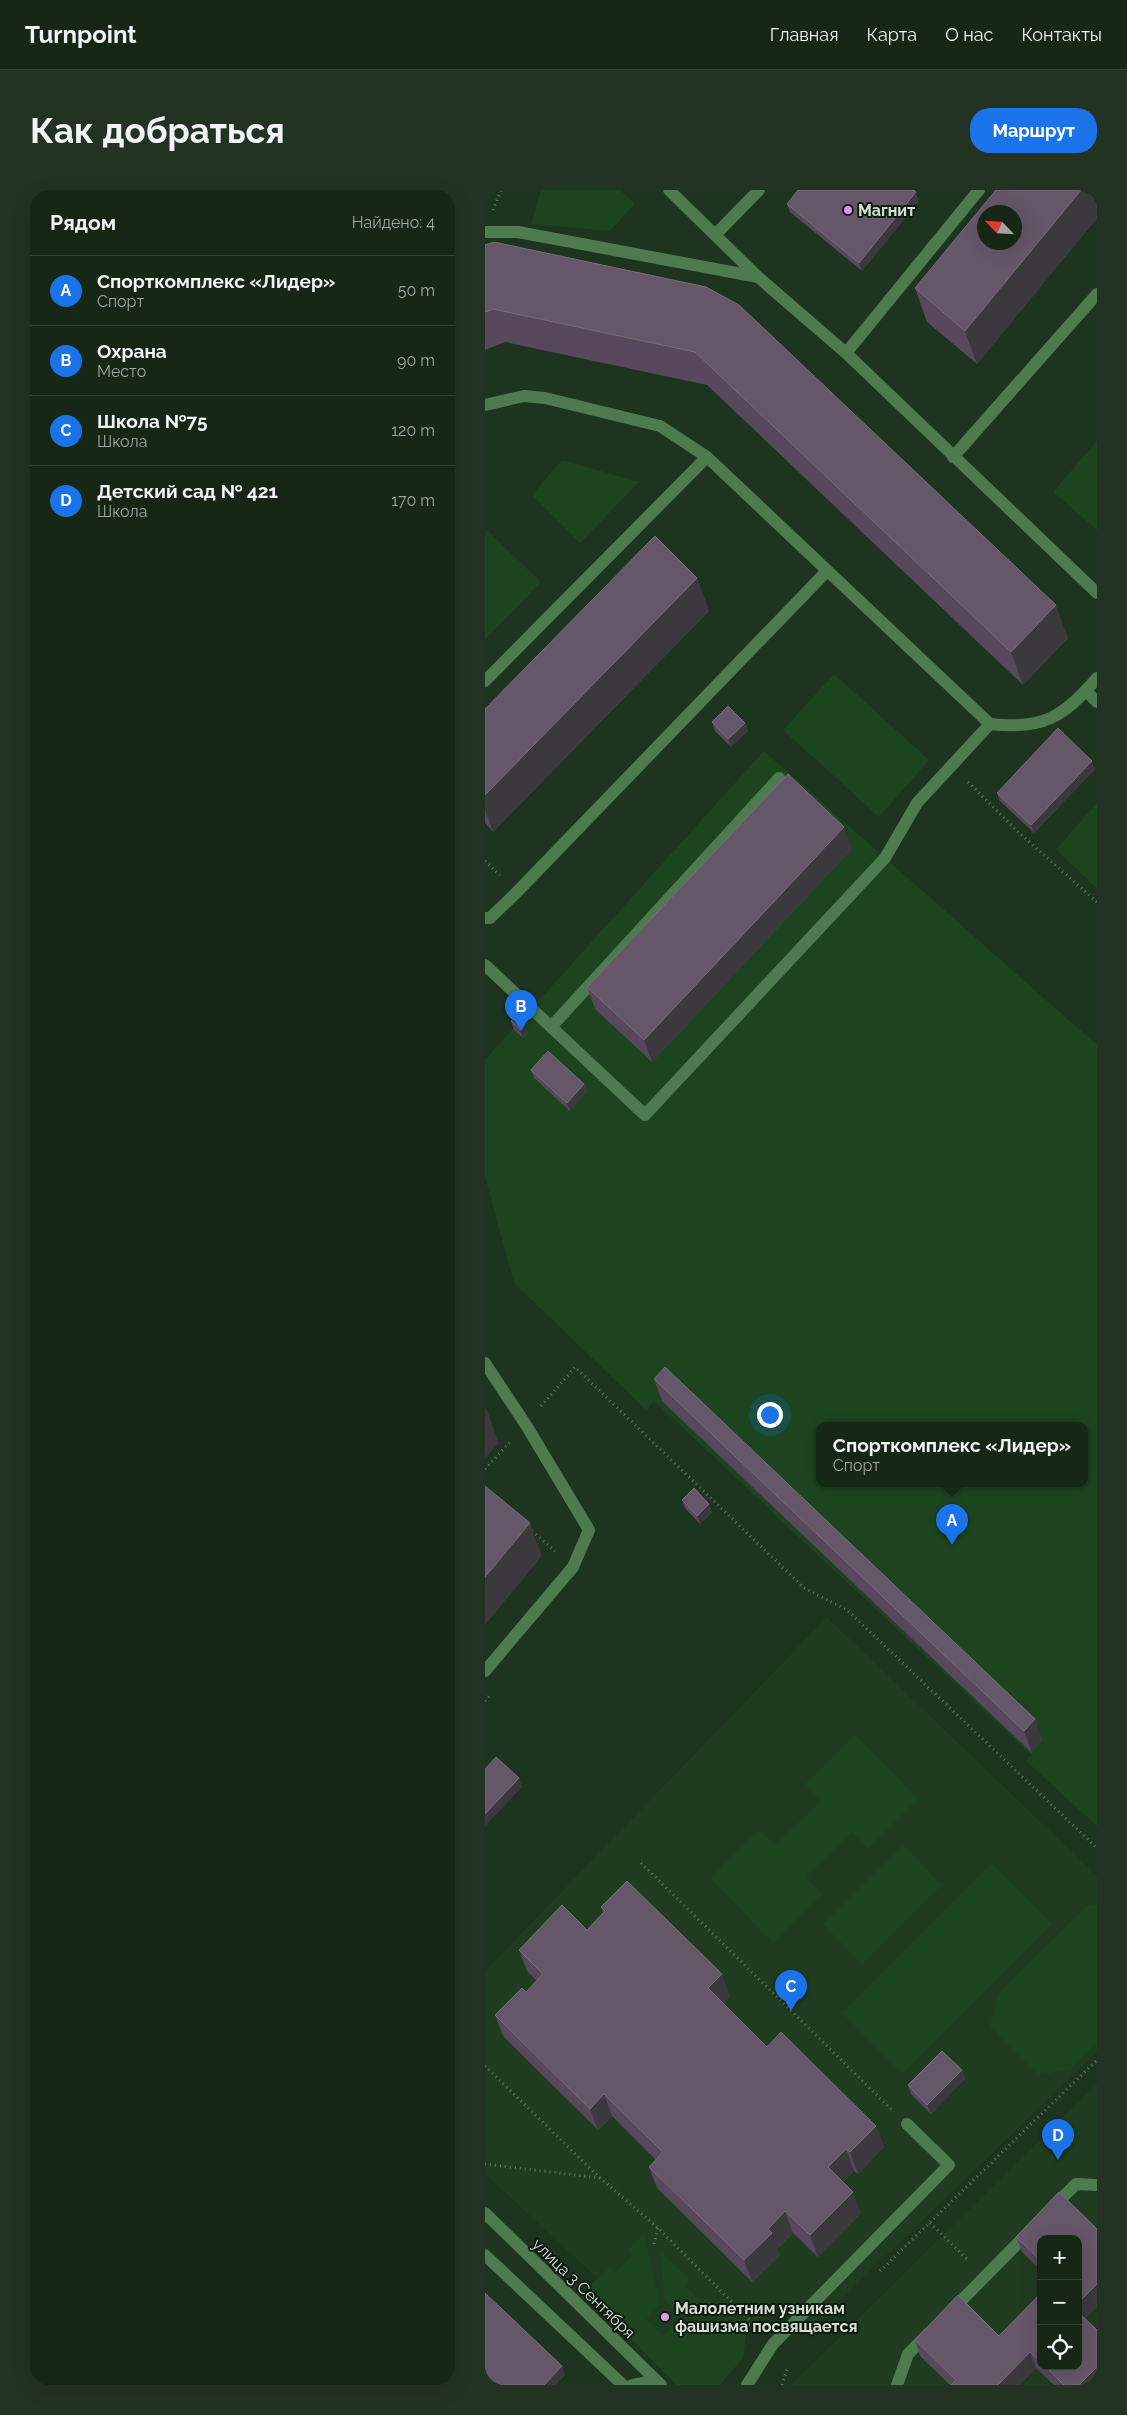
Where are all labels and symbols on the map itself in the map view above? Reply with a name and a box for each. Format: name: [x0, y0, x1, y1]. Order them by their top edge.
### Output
place label: Магнит: [858, 201, 915, 220]
marker: Магнит: [842, 204, 854, 216]
north arrow: [977, 205, 1022, 250]
pin: B: [505, 990, 537, 1031]
your location: [757, 1402, 783, 1428]
pin: A: [936, 1504, 968, 1545]
pin: C: [775, 1970, 807, 2011]
pin: D: [1042, 2119, 1074, 2160]
street label: улица 3 Сентября: [528, 2235, 639, 2342]
place label: Малолетним узникам фашизма посвящается: [675, 2299, 857, 2336]
marker: Малолетним узникам фашизма посвящается: [659, 2311, 671, 2323]

